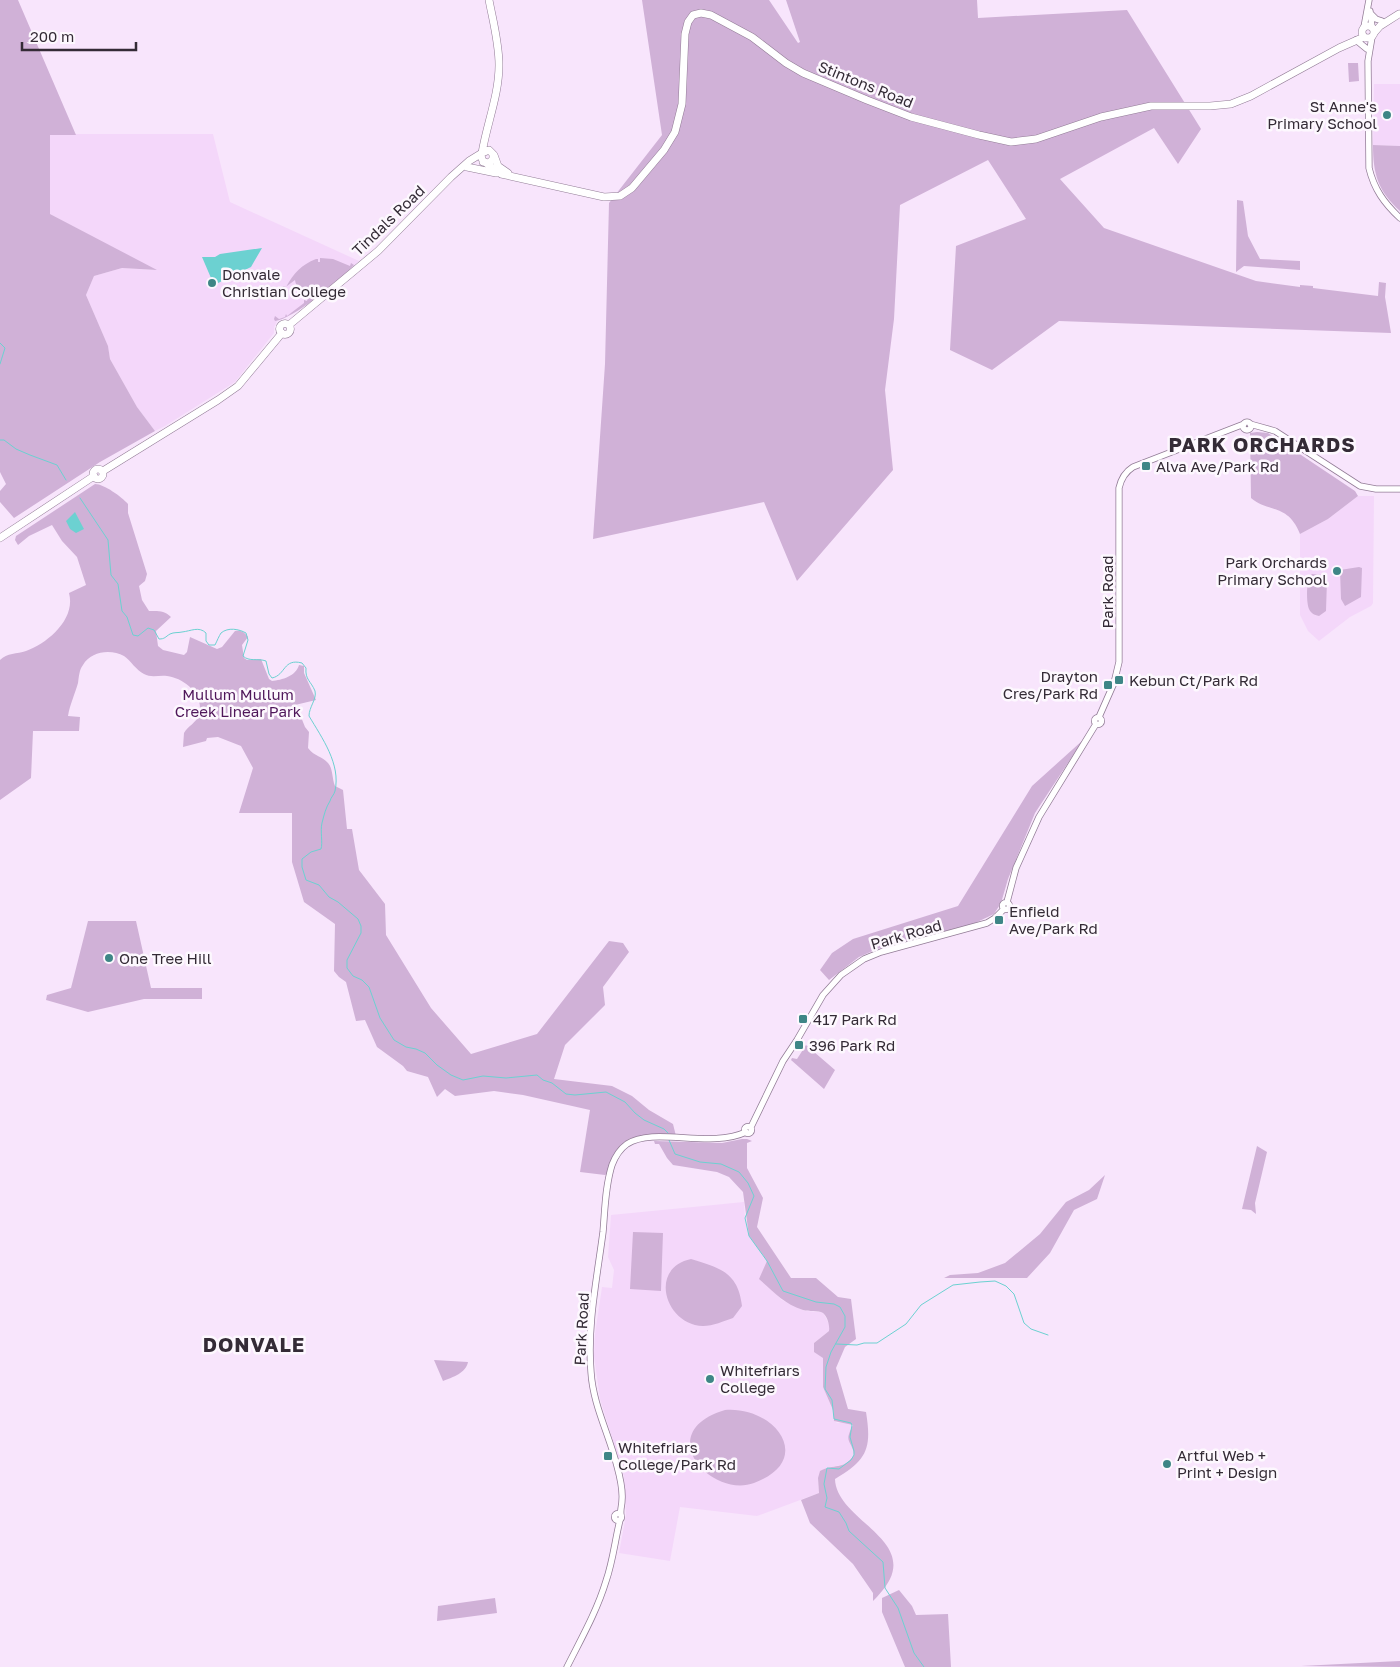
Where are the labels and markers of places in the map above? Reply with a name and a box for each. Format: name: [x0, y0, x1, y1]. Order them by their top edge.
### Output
place label: St Anne's Primary School: [1267, 97, 1377, 132]
marker: St Anne's Primary School: [1381, 109, 1393, 121]
place label: Donvale Christian College: [222, 265, 346, 300]
marker: Donvale Christian College: [206, 277, 218, 289]
place label: Alva Ave/Park Rd: [1156, 457, 1279, 475]
marker: Alva Ave/Park Rd: [1140, 460, 1152, 472]
place label: Park Orchards Primary School: [1217, 553, 1327, 588]
marker: Park Orchards Primary School: [1331, 565, 1343, 577]
place label: Drayton Cres/Park Rd: [1003, 667, 1098, 702]
place label: Kebun Ct/Park Rd: [1129, 671, 1258, 689]
marker: Kebun Ct/Park Rd: [1113, 674, 1125, 686]
marker: Drayton Cres/Park Rd: [1102, 679, 1114, 691]
place label: Enfield Ave/Park Rd: [1009, 902, 1098, 937]
marker: Enfield Ave/Park Rd: [993, 914, 1005, 926]
place label: One Tree Hill: [119, 949, 212, 967]
marker: One Tree Hill: [103, 952, 115, 964]
place label: 417 Park Rd: [813, 1010, 897, 1028]
marker: 417 Park Rd: [797, 1013, 809, 1025]
place label: 396 Park Rd: [809, 1036, 895, 1054]
marker: 396 Park Rd: [793, 1039, 805, 1051]
place label: Whitefriars College: [720, 1361, 800, 1396]
marker: Whitefriars College: [704, 1373, 716, 1385]
place label: Whitefriars College/Park Rd: [618, 1438, 736, 1473]
place label: Artful Web + Print + Design: [1177, 1446, 1277, 1481]
marker: Whitefriars College/Park Rd: [602, 1450, 614, 1462]
marker: Artful Web + Print + Design: [1161, 1458, 1173, 1470]

